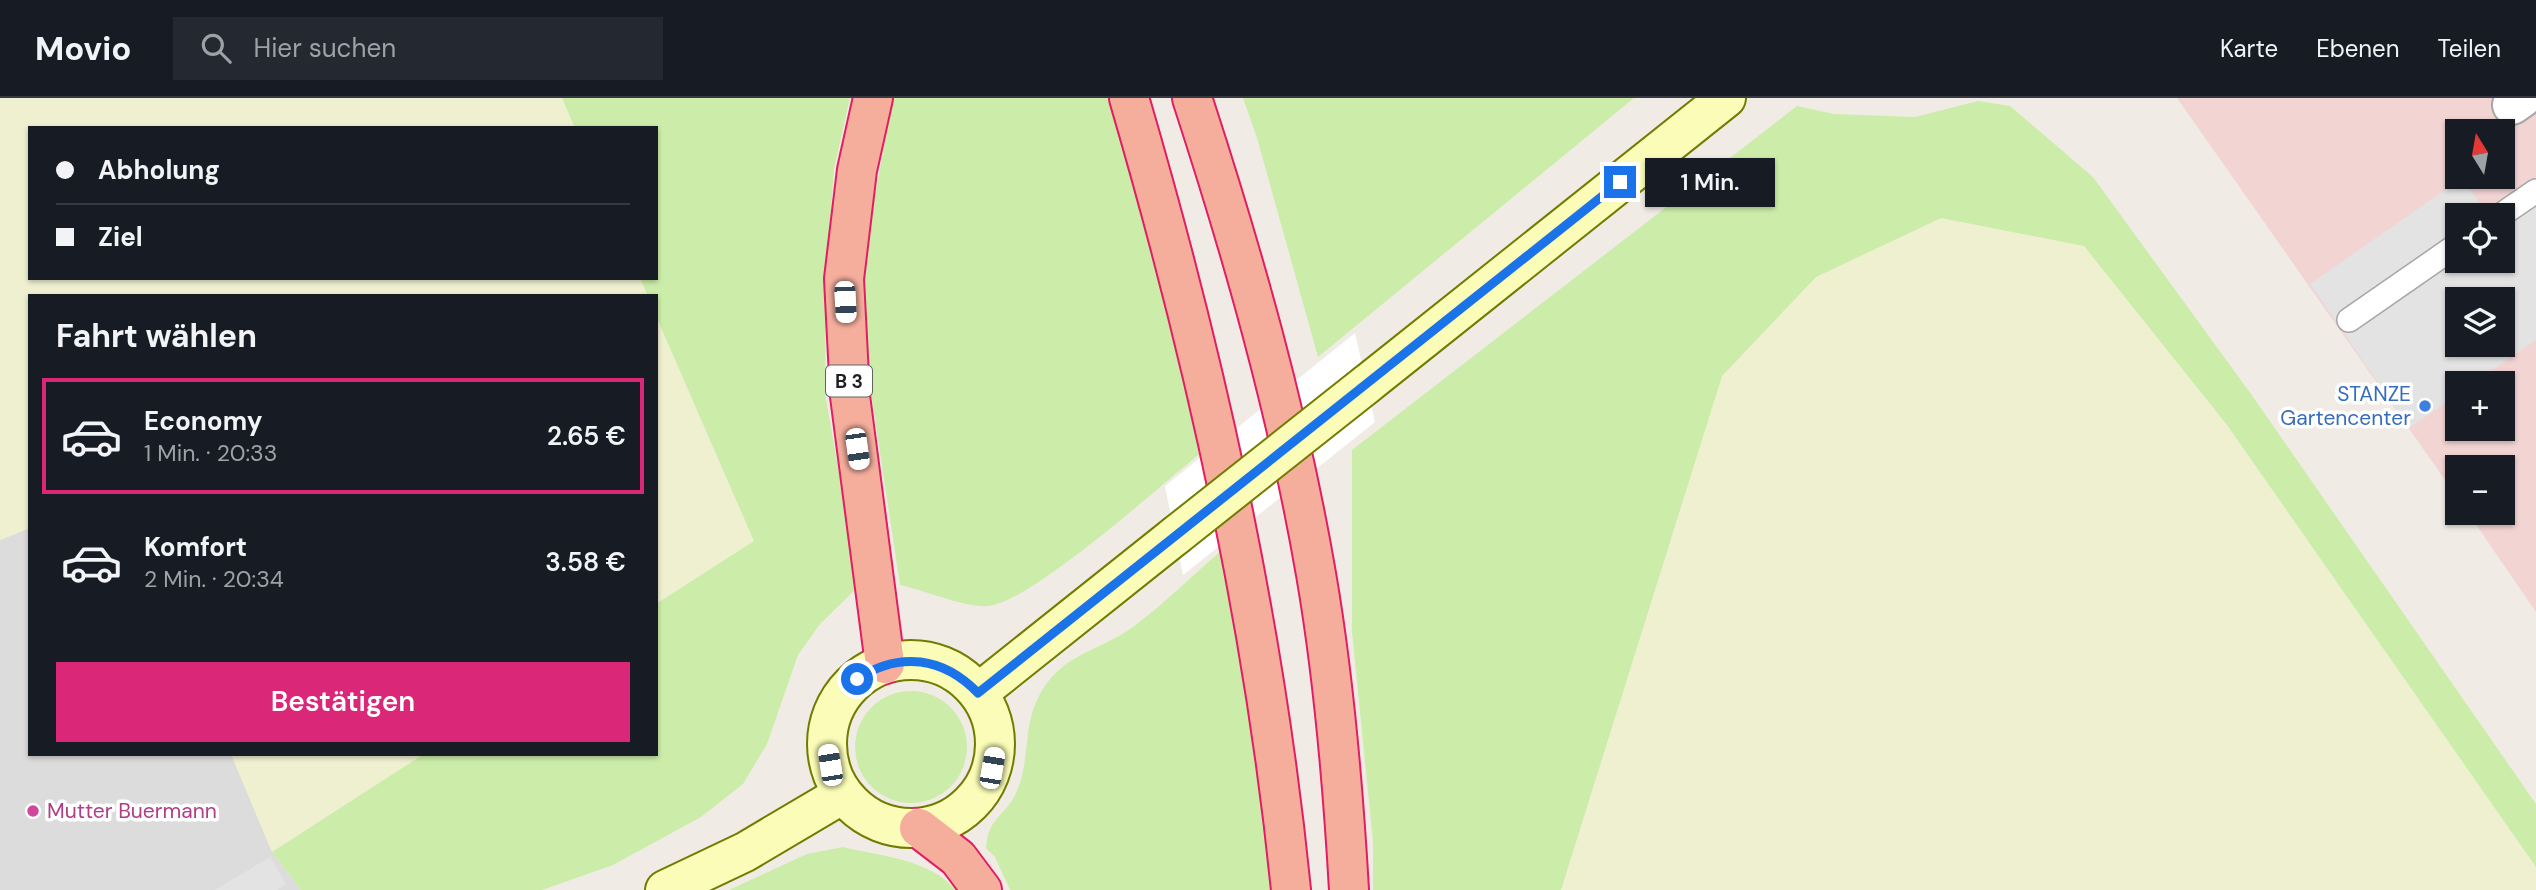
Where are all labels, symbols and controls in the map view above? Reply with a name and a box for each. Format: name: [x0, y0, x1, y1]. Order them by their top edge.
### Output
search box: [173, 17, 663, 80]
text: Movio: [35, 27, 131, 70]
icon: search: [197, 29, 235, 67]
text: Hier suchen: [253, 31, 396, 65]
text: Karte: [2220, 33, 2278, 64]
text: Ebenen: [2316, 33, 2400, 64]
text: Teilen: [2438, 33, 2501, 64]
north arrow: [2445, 119, 2515, 189]
map controls: [2445, 119, 2515, 525]
text: Abholung: [98, 153, 220, 187]
callout: 1 Min.: [1644, 158, 1774, 206]
route end: [1604, 166, 1636, 198]
text: 1 Min.: [1680, 167, 1740, 197]
button: locate: [2445, 203, 2515, 273]
text: Ziel: [98, 220, 143, 254]
car: [834, 280, 857, 324]
button: layers: [2445, 287, 2515, 357]
text: Fahrt wählen: [56, 315, 257, 357]
road number: B 3: [826, 366, 872, 396]
button: +: [2445, 371, 2515, 441]
place label: STANZE Gartencenter: [2280, 380, 2411, 432]
marker: STANZE Gartencenter: [2417, 398, 2433, 414]
text: Economy: [144, 404, 262, 438]
icon: car: [60, 405, 123, 468]
text: 2.65 €: [547, 419, 626, 453]
car: [844, 427, 871, 471]
text: 1 Min. · 20:33: [144, 438, 277, 468]
button: −: [2445, 455, 2515, 525]
text: Komfort: [144, 530, 247, 564]
icon: car: [60, 531, 123, 594]
text: 3.58 €: [545, 545, 626, 579]
text: 2 Min. · 20:34: [144, 564, 284, 594]
button: Bestätigen: [56, 662, 630, 742]
route start: [841, 663, 873, 695]
car: [817, 743, 844, 787]
car: [979, 745, 1006, 791]
place label: Mutter Buermann: [47, 797, 217, 825]
marker: Mutter Buermann: [25, 803, 41, 819]

